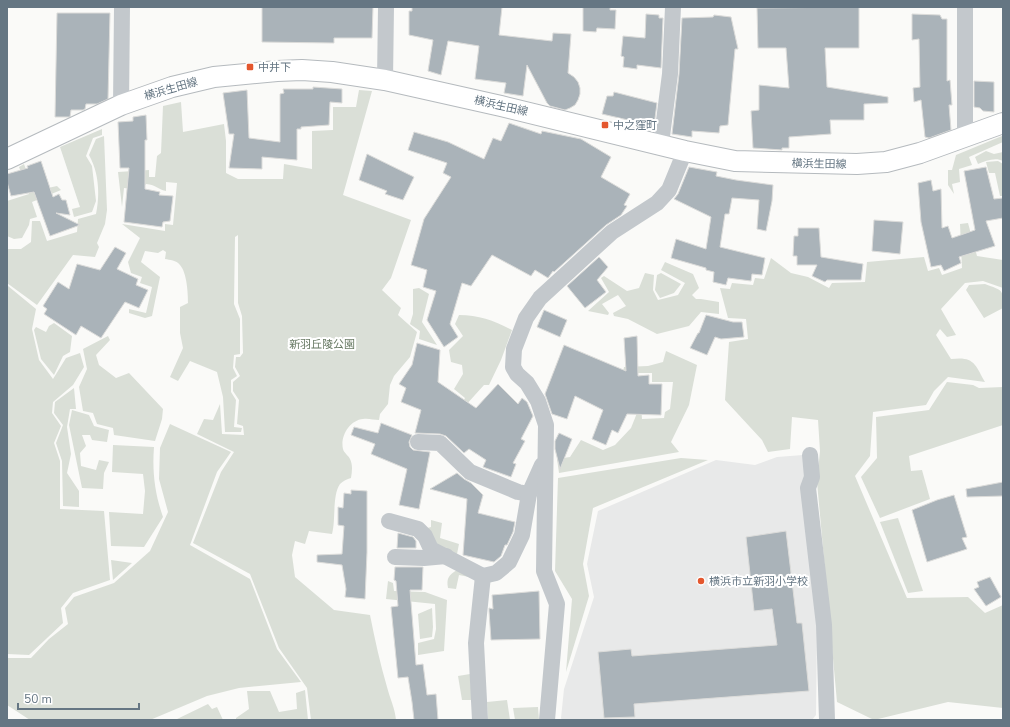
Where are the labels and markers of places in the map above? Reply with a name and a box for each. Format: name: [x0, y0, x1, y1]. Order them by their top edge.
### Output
place label: 中井下: [258, 60, 291, 75]
marker: 中井下: [245, 62, 255, 72]
place label: 中之窪町: [613, 118, 657, 133]
marker: 中之窪町: [600, 120, 610, 130]
place label: 横浜市立新羽小学校: [709, 574, 808, 589]
marker: 横浜市立新羽小学校: [696, 576, 706, 586]

